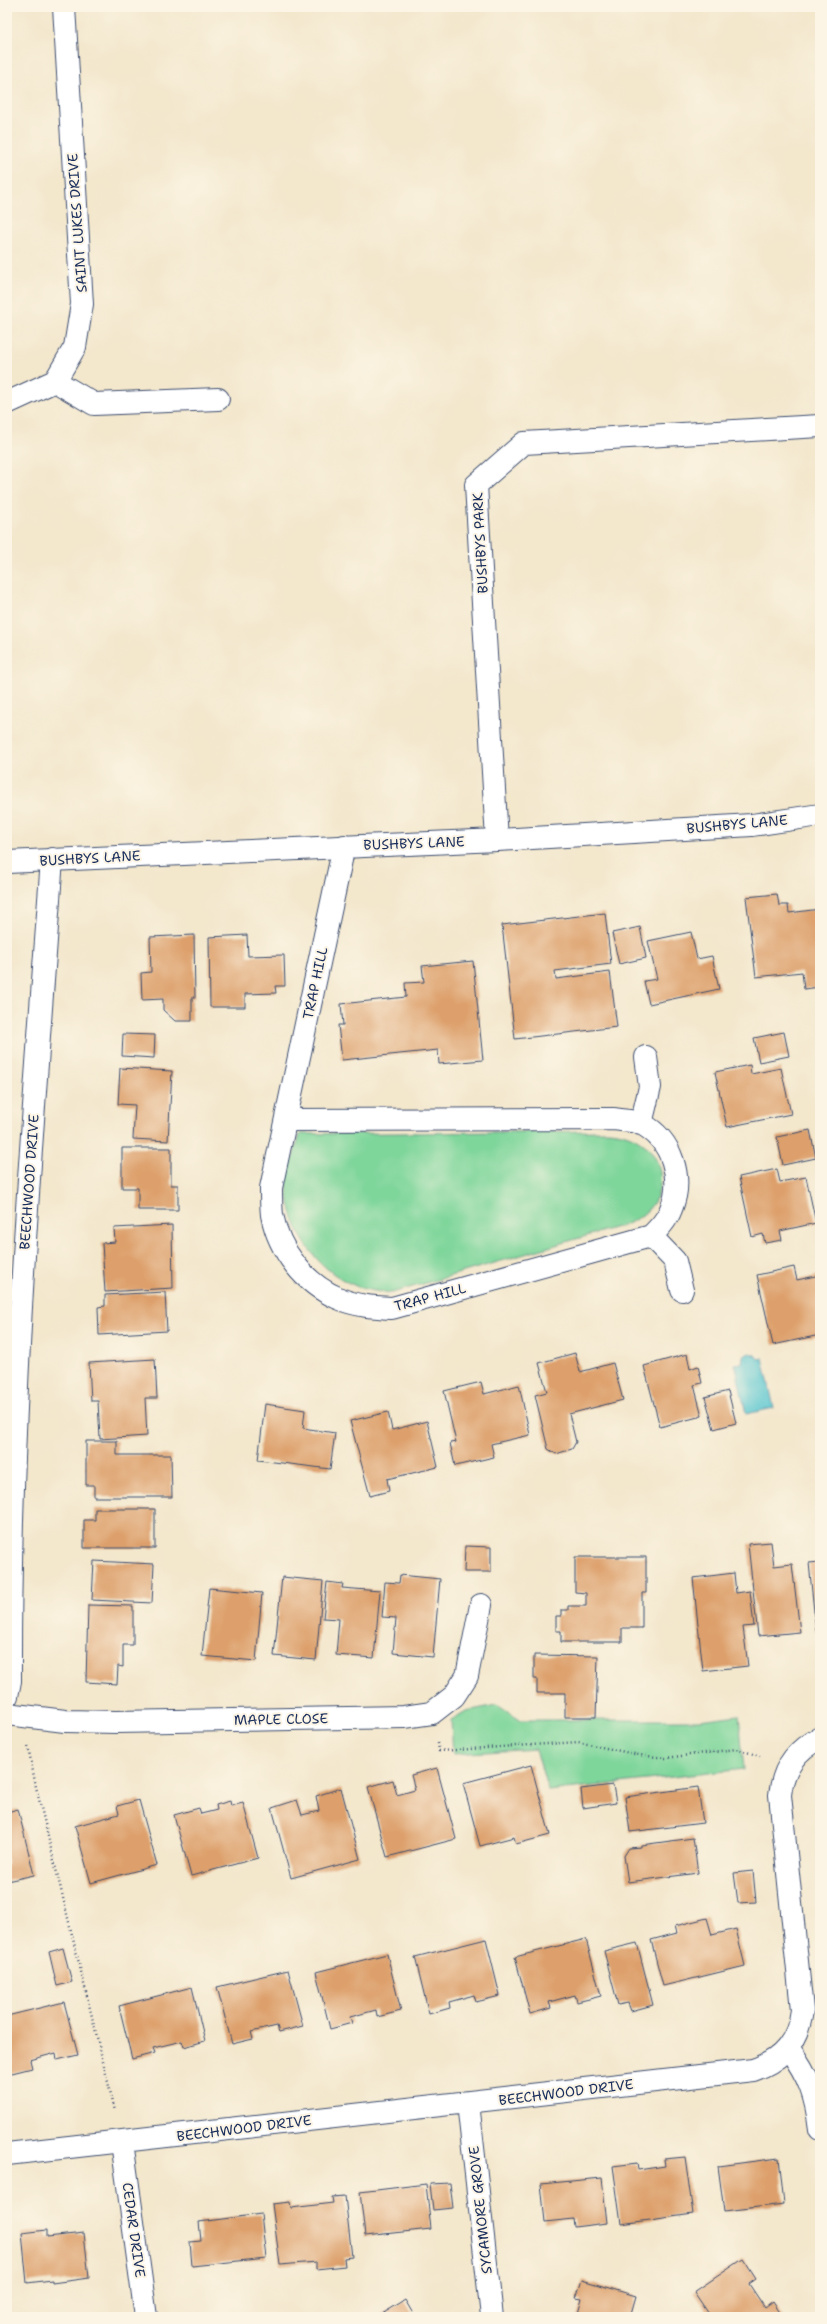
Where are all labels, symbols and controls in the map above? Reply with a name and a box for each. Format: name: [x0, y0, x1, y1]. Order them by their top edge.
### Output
street label: SAINT LUKES DRIVE: [63, 152, 91, 293]
street label: BUSHBYS PARK: [468, 492, 492, 594]
street label: BUSHBYS LANE: [686, 811, 788, 837]
street label: BUSHBYS LANE: [363, 832, 465, 854]
street label: BUSHBYS LANE: [39, 846, 141, 870]
street label: TRAP HILL: [299, 945, 331, 1021]
street label: BEECHWOOD DRIVE: [15, 1113, 43, 1250]
street label: TRAP HILL: [392, 1279, 468, 1315]
street label: MAPLE CLOSE: [234, 1709, 329, 1729]
street label: BEECHWOOD DRIVE: [497, 2075, 635, 2109]
street label: BEECHWOOD DRIVE: [175, 2111, 313, 2145]
street label: SYCAMORE GROVE: [464, 2145, 496, 2275]
street label: CEDAR DRIVE: [118, 2181, 150, 2279]

